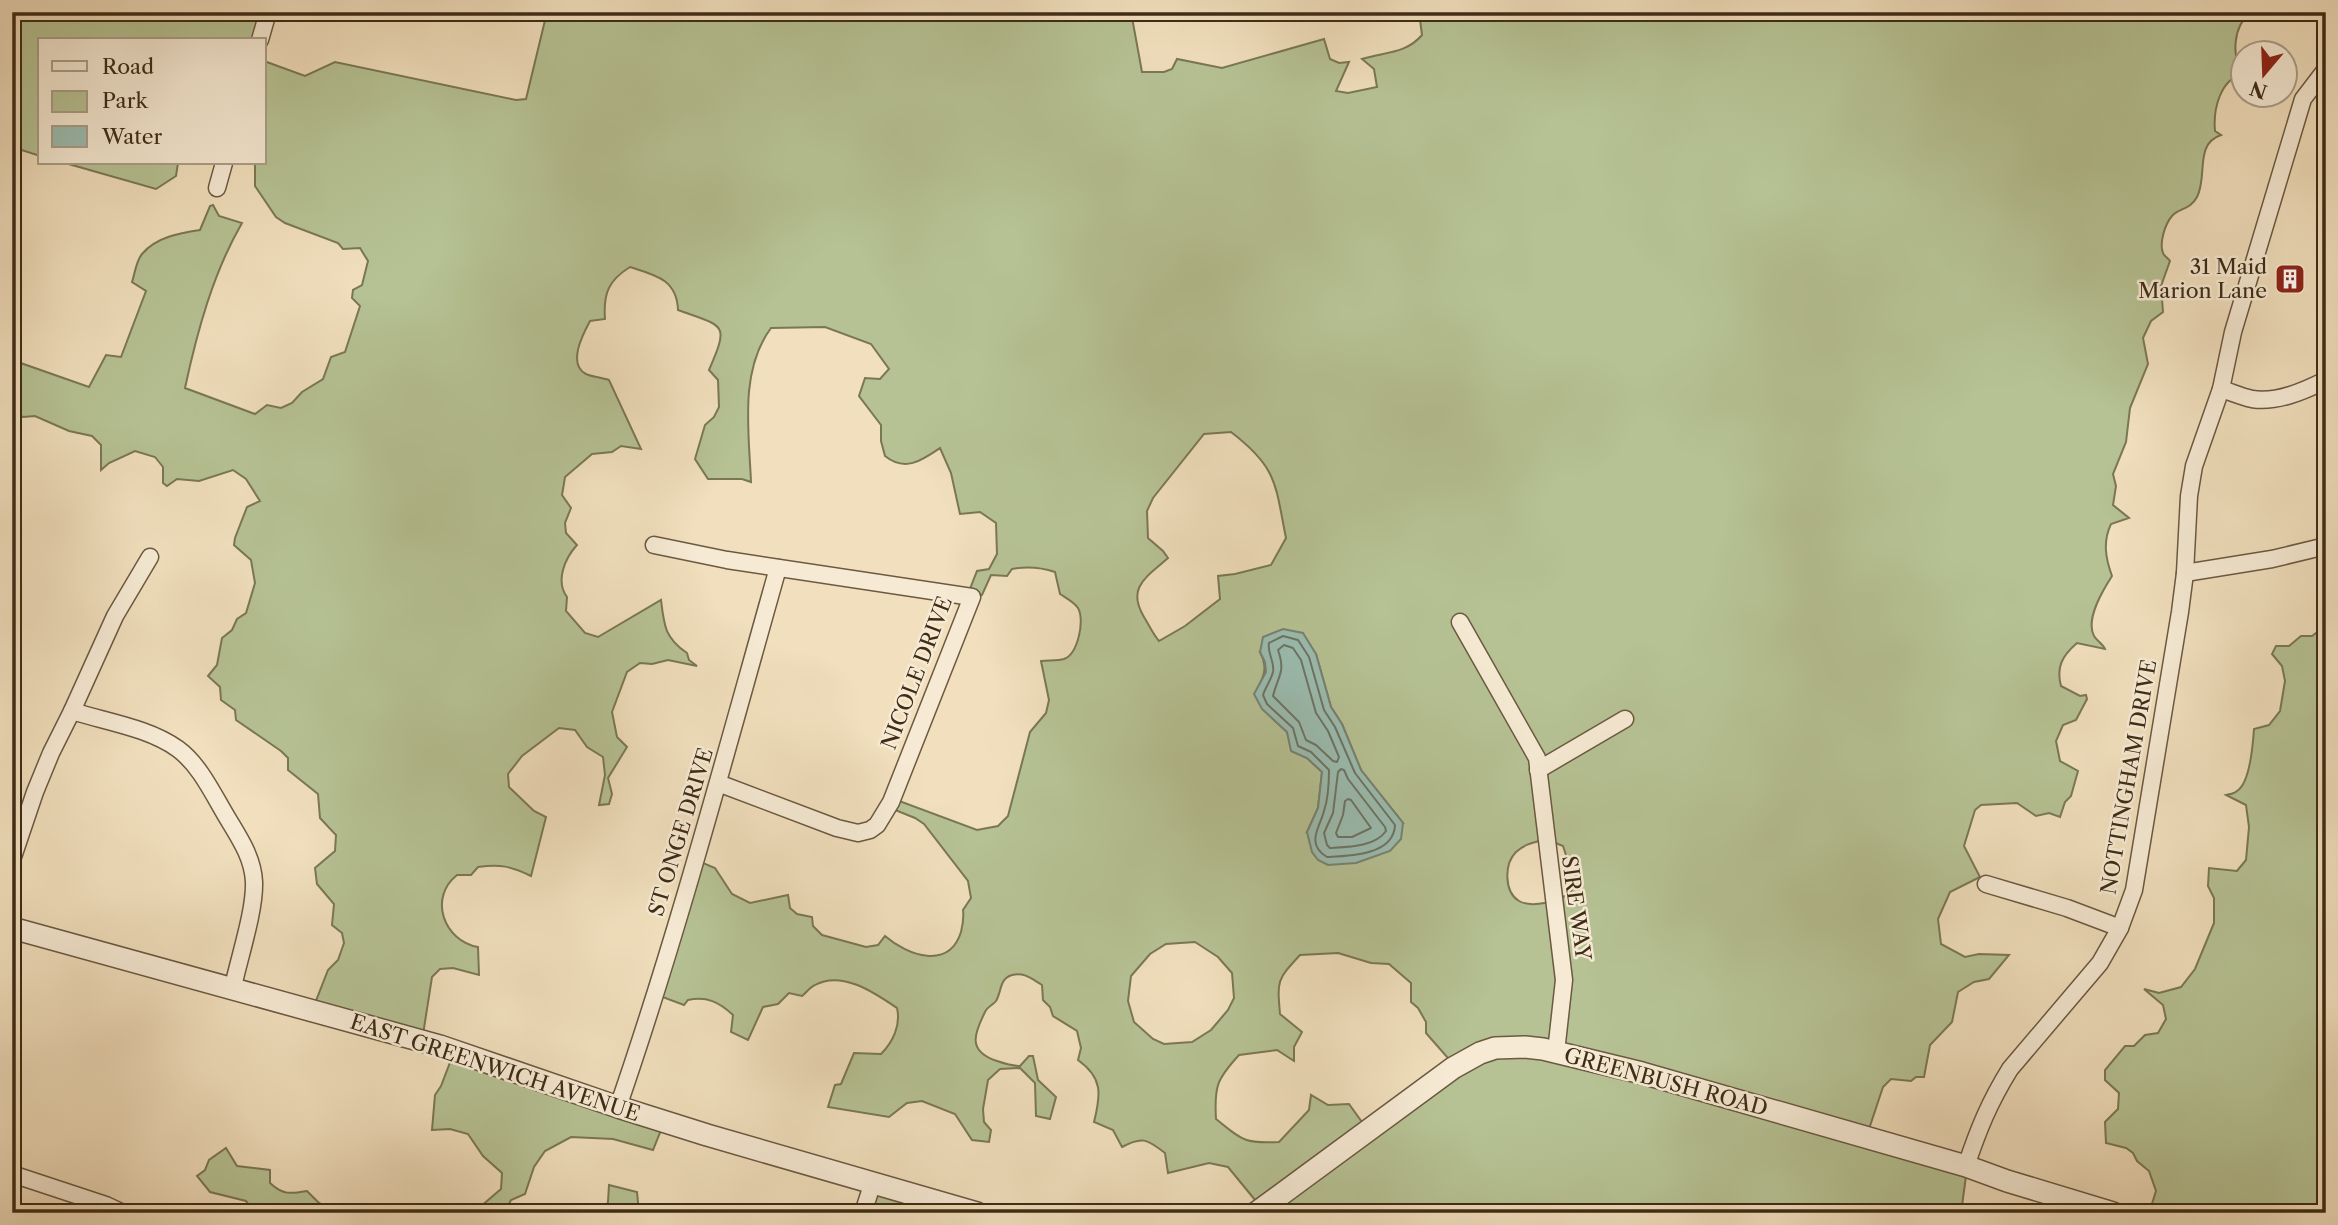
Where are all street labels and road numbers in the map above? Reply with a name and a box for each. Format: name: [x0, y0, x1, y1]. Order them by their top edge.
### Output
street label: NICOLE DRIVE: [876, 593, 957, 753]
street label: NOTTINGHAM DRIVE: [2096, 658, 2161, 896]
street label: ST ONGE DRIVE: [643, 745, 718, 919]
street label: SIRE WAY: [1557, 854, 1596, 963]
street label: EAST GREENWICH AVENUE: [347, 1009, 643, 1126]
street label: GREENBUSH ROAD: [1562, 1042, 1771, 1121]

